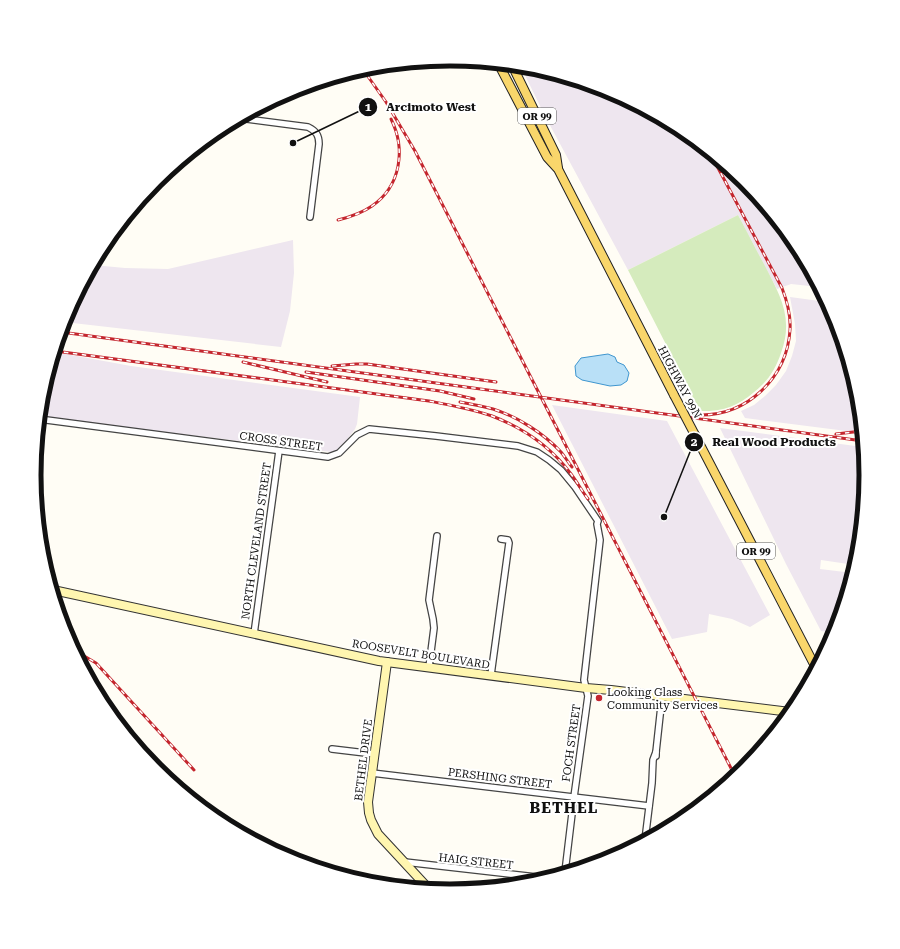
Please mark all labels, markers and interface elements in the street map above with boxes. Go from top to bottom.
callout: Arcimoto West [358,95,483,119]
text: 1 [365,100,372,114]
text: Arcimoto West [386,100,476,114]
road number: OR 99 [518,108,556,124]
street label: HIGHWAY 99N [655,344,704,421]
street label: CROSS STREET [239,429,323,454]
callout: Real Wood Products [684,430,844,454]
text: 2 [691,435,698,449]
text: Real Wood Products [712,435,836,449]
street label: NORTH CLEVELAND STREET [239,462,274,620]
road number: OR 99 [737,543,775,559]
street label: ROOSEVELT BOULEVARD [351,637,491,672]
place label: Looking Glass Community Services [607,686,718,712]
marker: Looking Glass Community Services [594,693,604,703]
street label: FOCH STREET [560,703,583,783]
street label: BETHEL DRIVE [352,718,375,802]
street label: PERSHING STREET [447,766,553,791]
district label: BETHEL [530,799,598,817]
street label: HAIG STREET [438,851,514,872]

